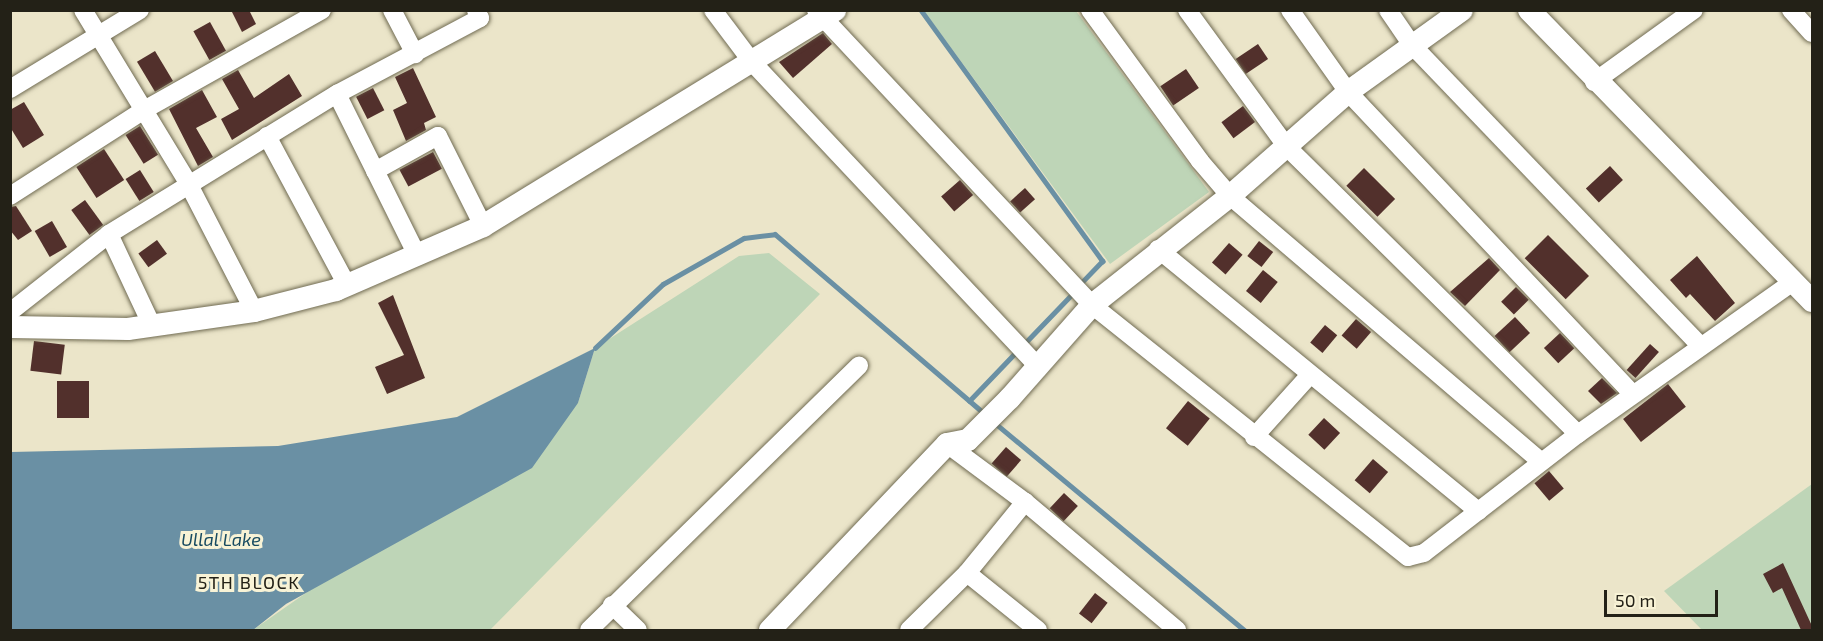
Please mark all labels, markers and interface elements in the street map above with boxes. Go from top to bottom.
water label: Ullal Lake [181,528,261,550]
district label: 5TH BLOCK [198,571,300,593]
scale bar [1607,578,1721,616]
text: 50 m [1615,589,1655,611]

